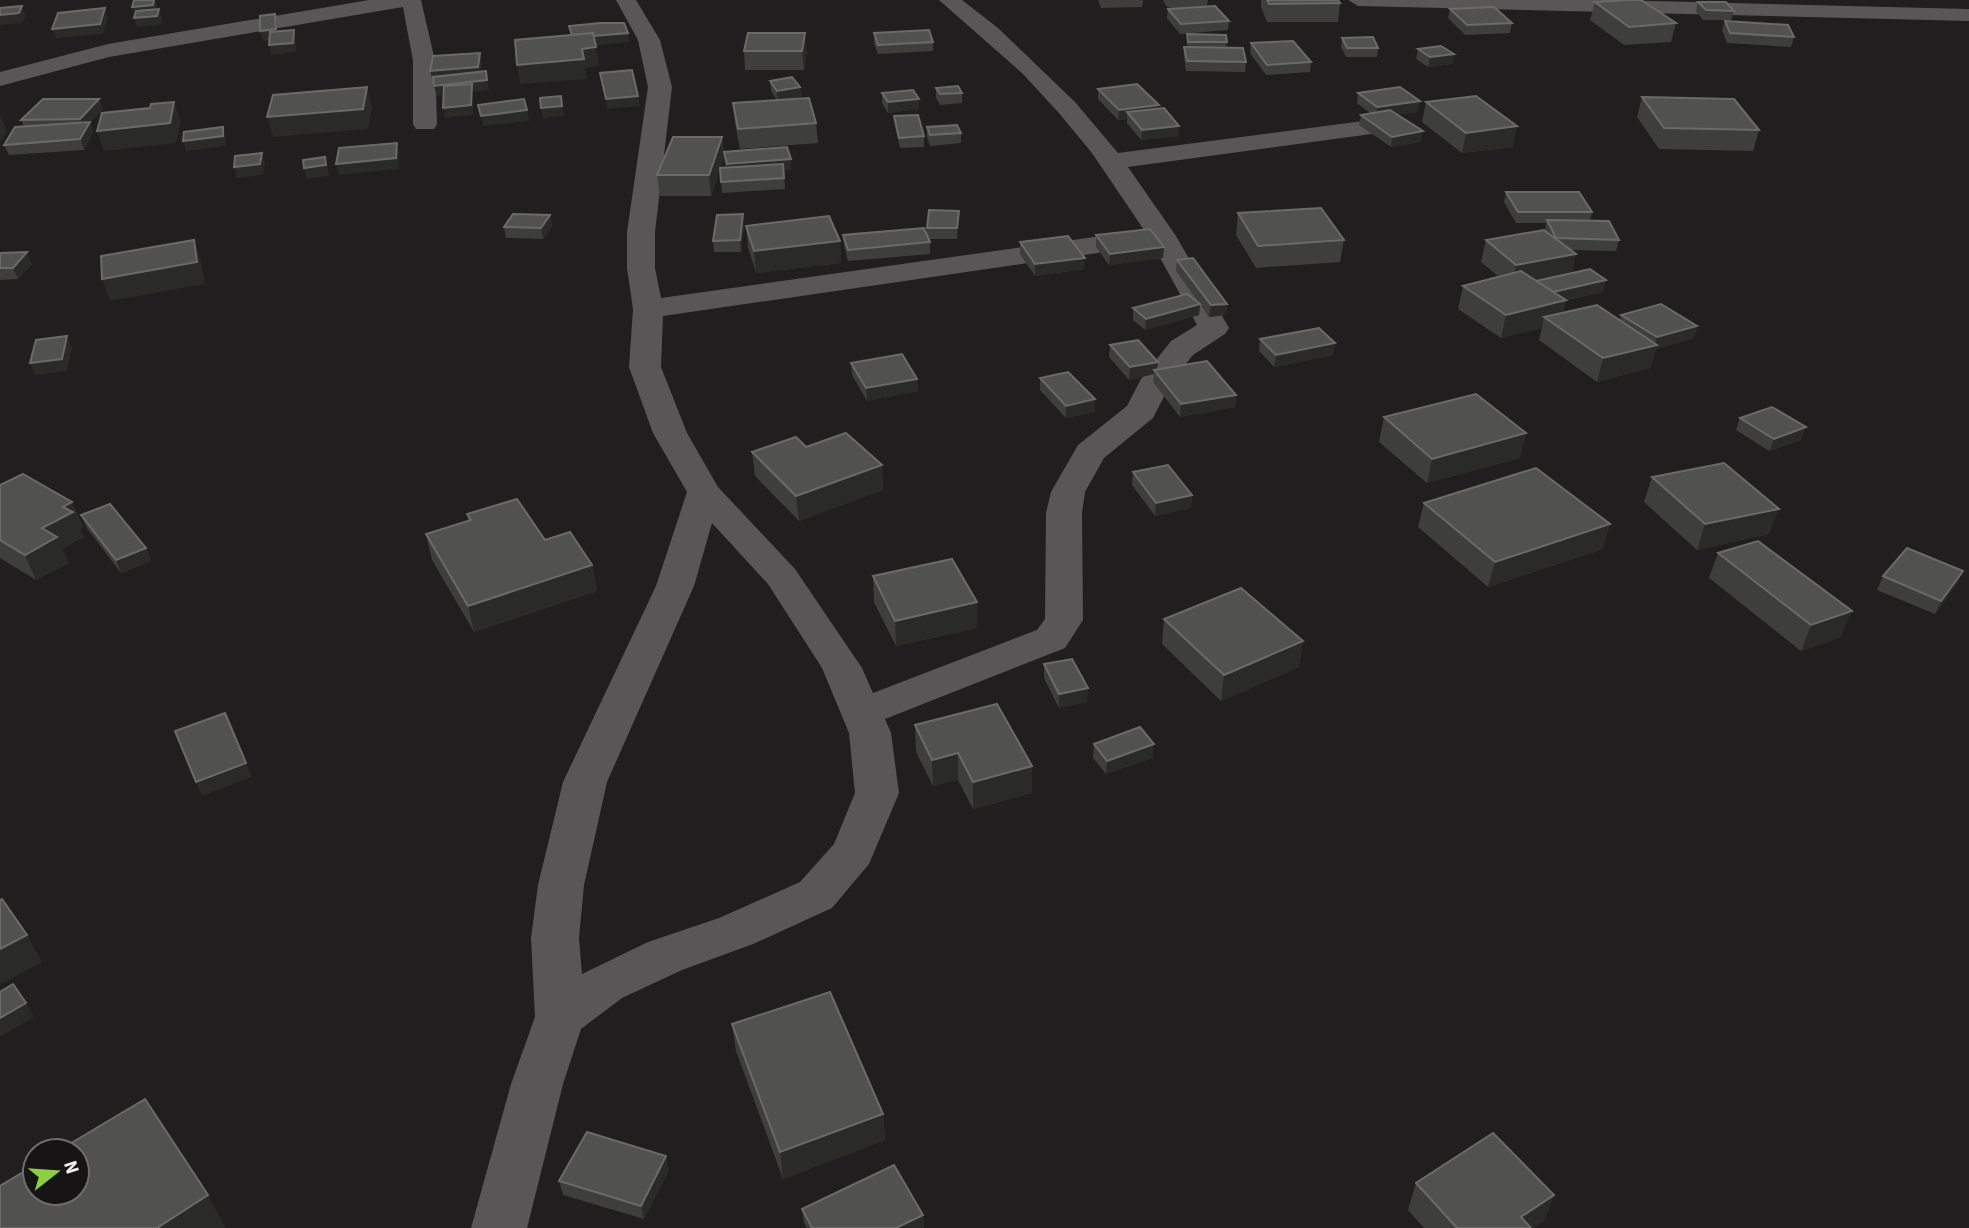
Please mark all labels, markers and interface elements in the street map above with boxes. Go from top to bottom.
north arrow [21,1137,91,1207]
text: N [56,1157,86,1177]

